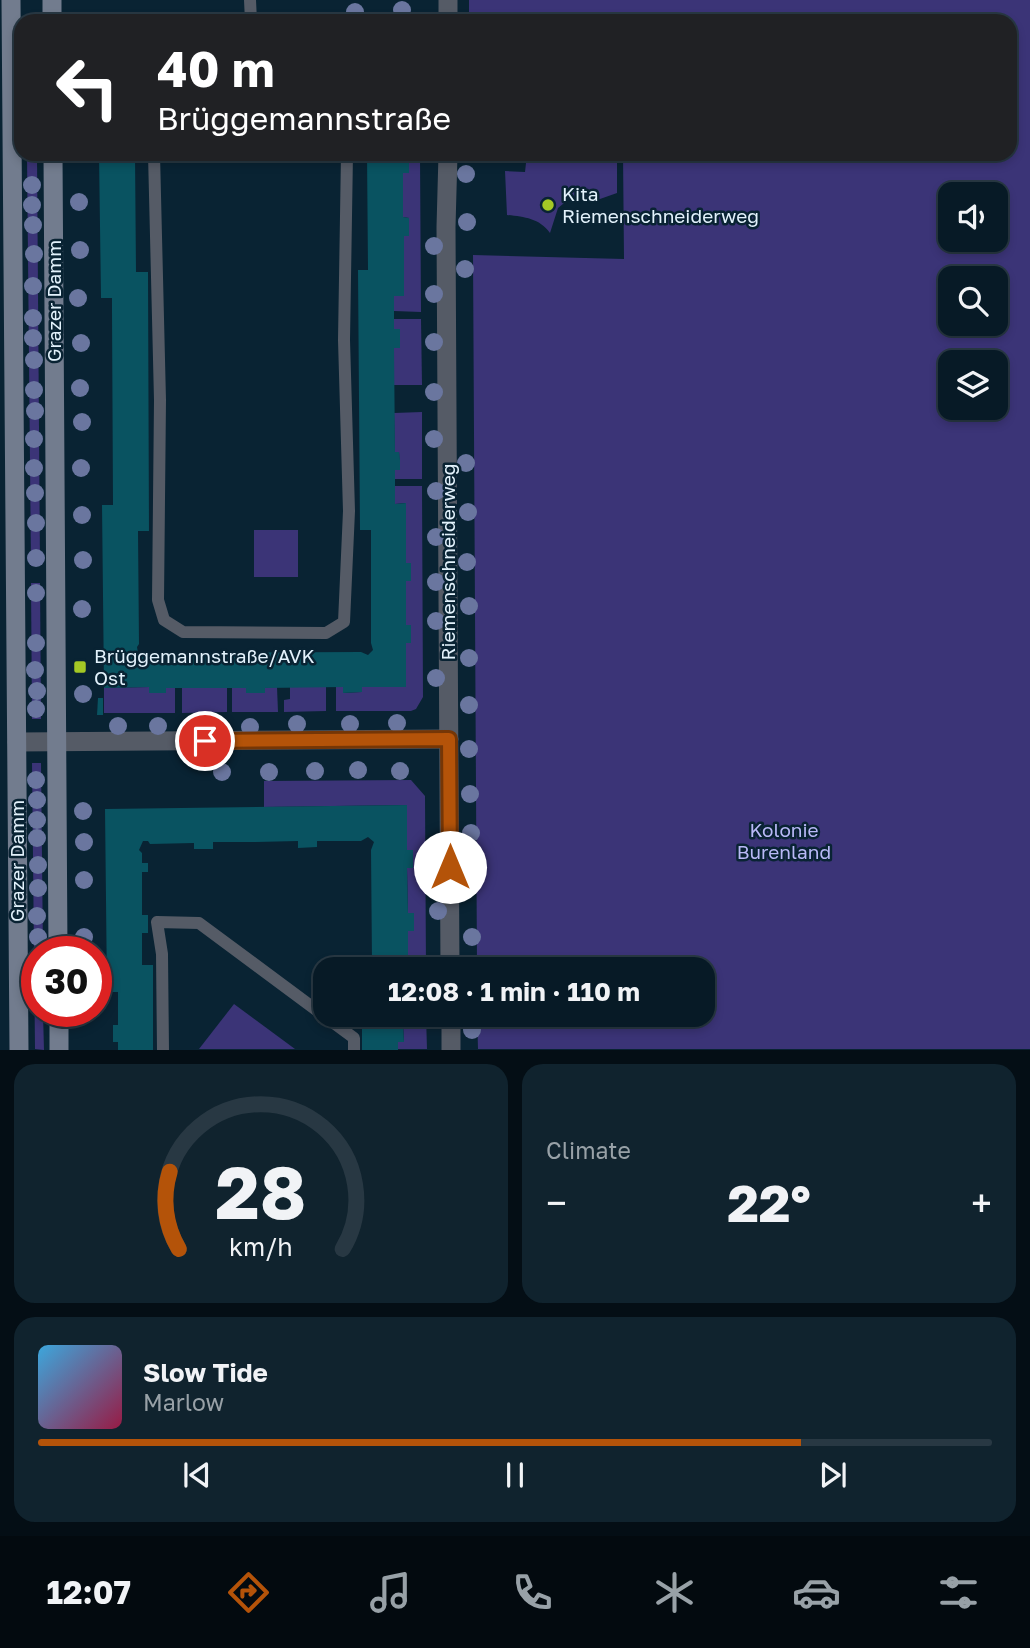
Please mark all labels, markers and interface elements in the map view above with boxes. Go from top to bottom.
text: 40 m [157,39,275,98]
icon: left [42,42,133,133]
text: Brüggemannstraße [157,99,451,137]
place label: Kita Riemenschneiderweg [562,182,759,227]
map controls [938,182,1008,420]
button: sound [938,182,1008,252]
marker: Kita Riemenschneiderweg [540,197,556,213]
street label: Grazer Damm [42,240,65,362]
button: search [938,266,1008,336]
button: layers [938,350,1008,420]
street label: Riemenschneiderweg [436,464,459,660]
place label: Brüggemannstraße/AVK Ost [94,644,315,689]
marker: Brüggemannstraße/AVK Ost [72,659,88,675]
pin [175,711,235,771]
icon: arrive [186,722,224,760]
street label: Grazer Damm [5,800,28,922]
park label: Kolonie Burenland [737,818,831,863]
position arrow [413,830,487,904]
speed limit sign: 30 [21,936,112,1027]
text: 12:08 · 1 min · 110 m [388,976,640,1007]
text: Climate [546,1136,631,1164]
text: 28 [216,1149,307,1236]
text: 22° [727,1171,811,1233]
text: − [546,1180,567,1225]
text: + [971,1180,992,1225]
text: km/h [229,1231,293,1262]
text: Slow Tide [143,1357,268,1388]
text: Marlow [143,1388,224,1416]
icon: previous [178,1456,216,1494]
icon: pause [496,1456,534,1494]
icon: next [814,1456,852,1494]
icon: directions [224,1568,273,1617]
icon: music [366,1568,415,1617]
icon: phone [508,1568,557,1617]
icon: climate [650,1568,699,1617]
icon: car [792,1568,841,1617]
icon: filters [934,1568,983,1617]
text: 12:07 [47,1573,131,1611]

